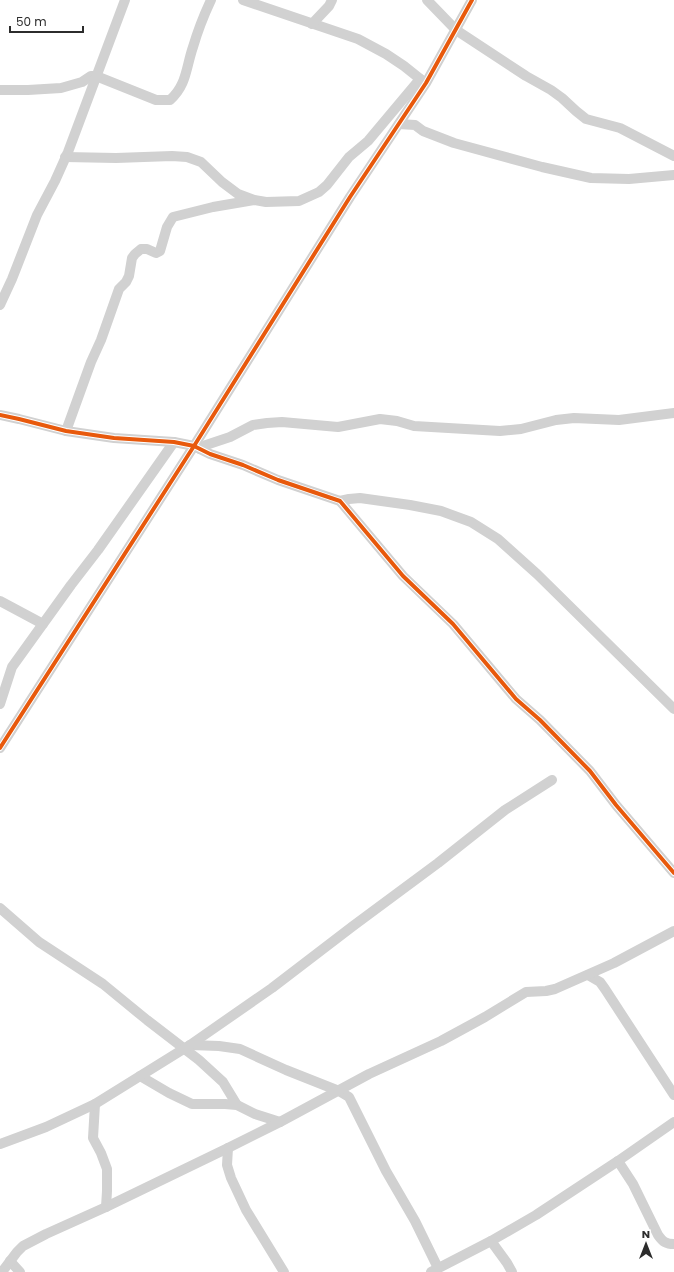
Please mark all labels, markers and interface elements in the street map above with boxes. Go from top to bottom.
scale bar [10,8,83,34]
text: 50 m [16,13,47,30]
north arrow [626,1224,666,1264]
text: N [642,1226,650,1242]

